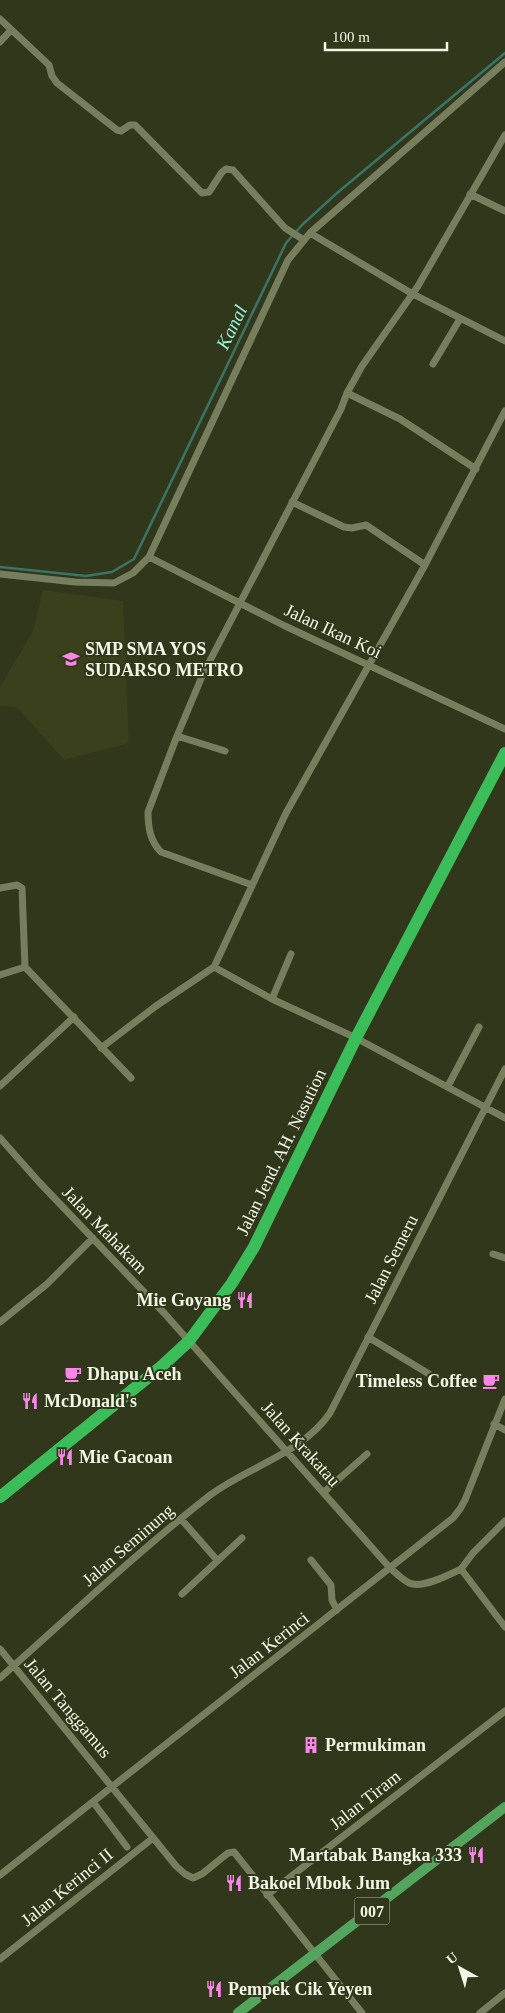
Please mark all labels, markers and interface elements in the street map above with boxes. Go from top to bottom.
scale bar [325,20,448,52]
text: 100 m [332,29,370,45]
water label: Kanal [211,302,251,354]
street label: Jalan Ikan Koi [281,600,385,662]
place label: SMP SMA YOS SUDARSO METRO [85,639,244,680]
school or university icon: SMP SMA YOS SUDARSO METRO [61,649,81,669]
street label: Jalan Jend. AH. Nasution [232,1066,330,1238]
street label: Jalan Mahakam [58,1182,152,1278]
street label: Jalan Semeru [360,1211,422,1307]
place label: Mie Goyang [137,1290,231,1310]
restaurant icon: Mie Goyang [235,1290,255,1310]
cafe icon: Dhapu Aceh [63,1364,83,1384]
place label: Dhapu Aceh [87,1364,182,1384]
place label: Timeless Coffee [356,1371,477,1391]
cafe icon: Timeless Coffee [481,1371,501,1391]
restaurant icon: McDonald's [20,1391,40,1411]
place label: McDonald's [44,1391,137,1411]
street label: Jalan Krakatau [258,1397,344,1491]
restaurant icon: Mie Gacoan [55,1447,75,1467]
place label: Mie Gacoan [79,1447,172,1467]
street label: Jalan Seminung [78,1500,178,1590]
street label: Jalan Kerinci [225,1608,313,1682]
street label: Jalan Tanggamus [21,1654,115,1762]
building icon: Permukiman [301,1735,321,1755]
place label: Permukiman [325,1735,426,1755]
street label: Jalan Tiram [326,1766,404,1834]
street label: Jalan Kerinci II [17,1844,117,1930]
place label: Martabak Bangka 333 [289,1845,462,1865]
restaurant icon: Martabak Bangka 333 [466,1845,486,1865]
restaurant icon: Bakoel Mbok Jum [224,1873,244,1893]
place label: Bakoel Mbok Jum [248,1873,390,1893]
road number: 007 [354,1898,390,1924]
north arrow [435,1943,485,1993]
text: U [443,1949,461,1967]
restaurant icon: Pempek Cik Yeyen [204,1979,224,1999]
place label: Pempek Cik Yeyen [228,1979,372,1999]

